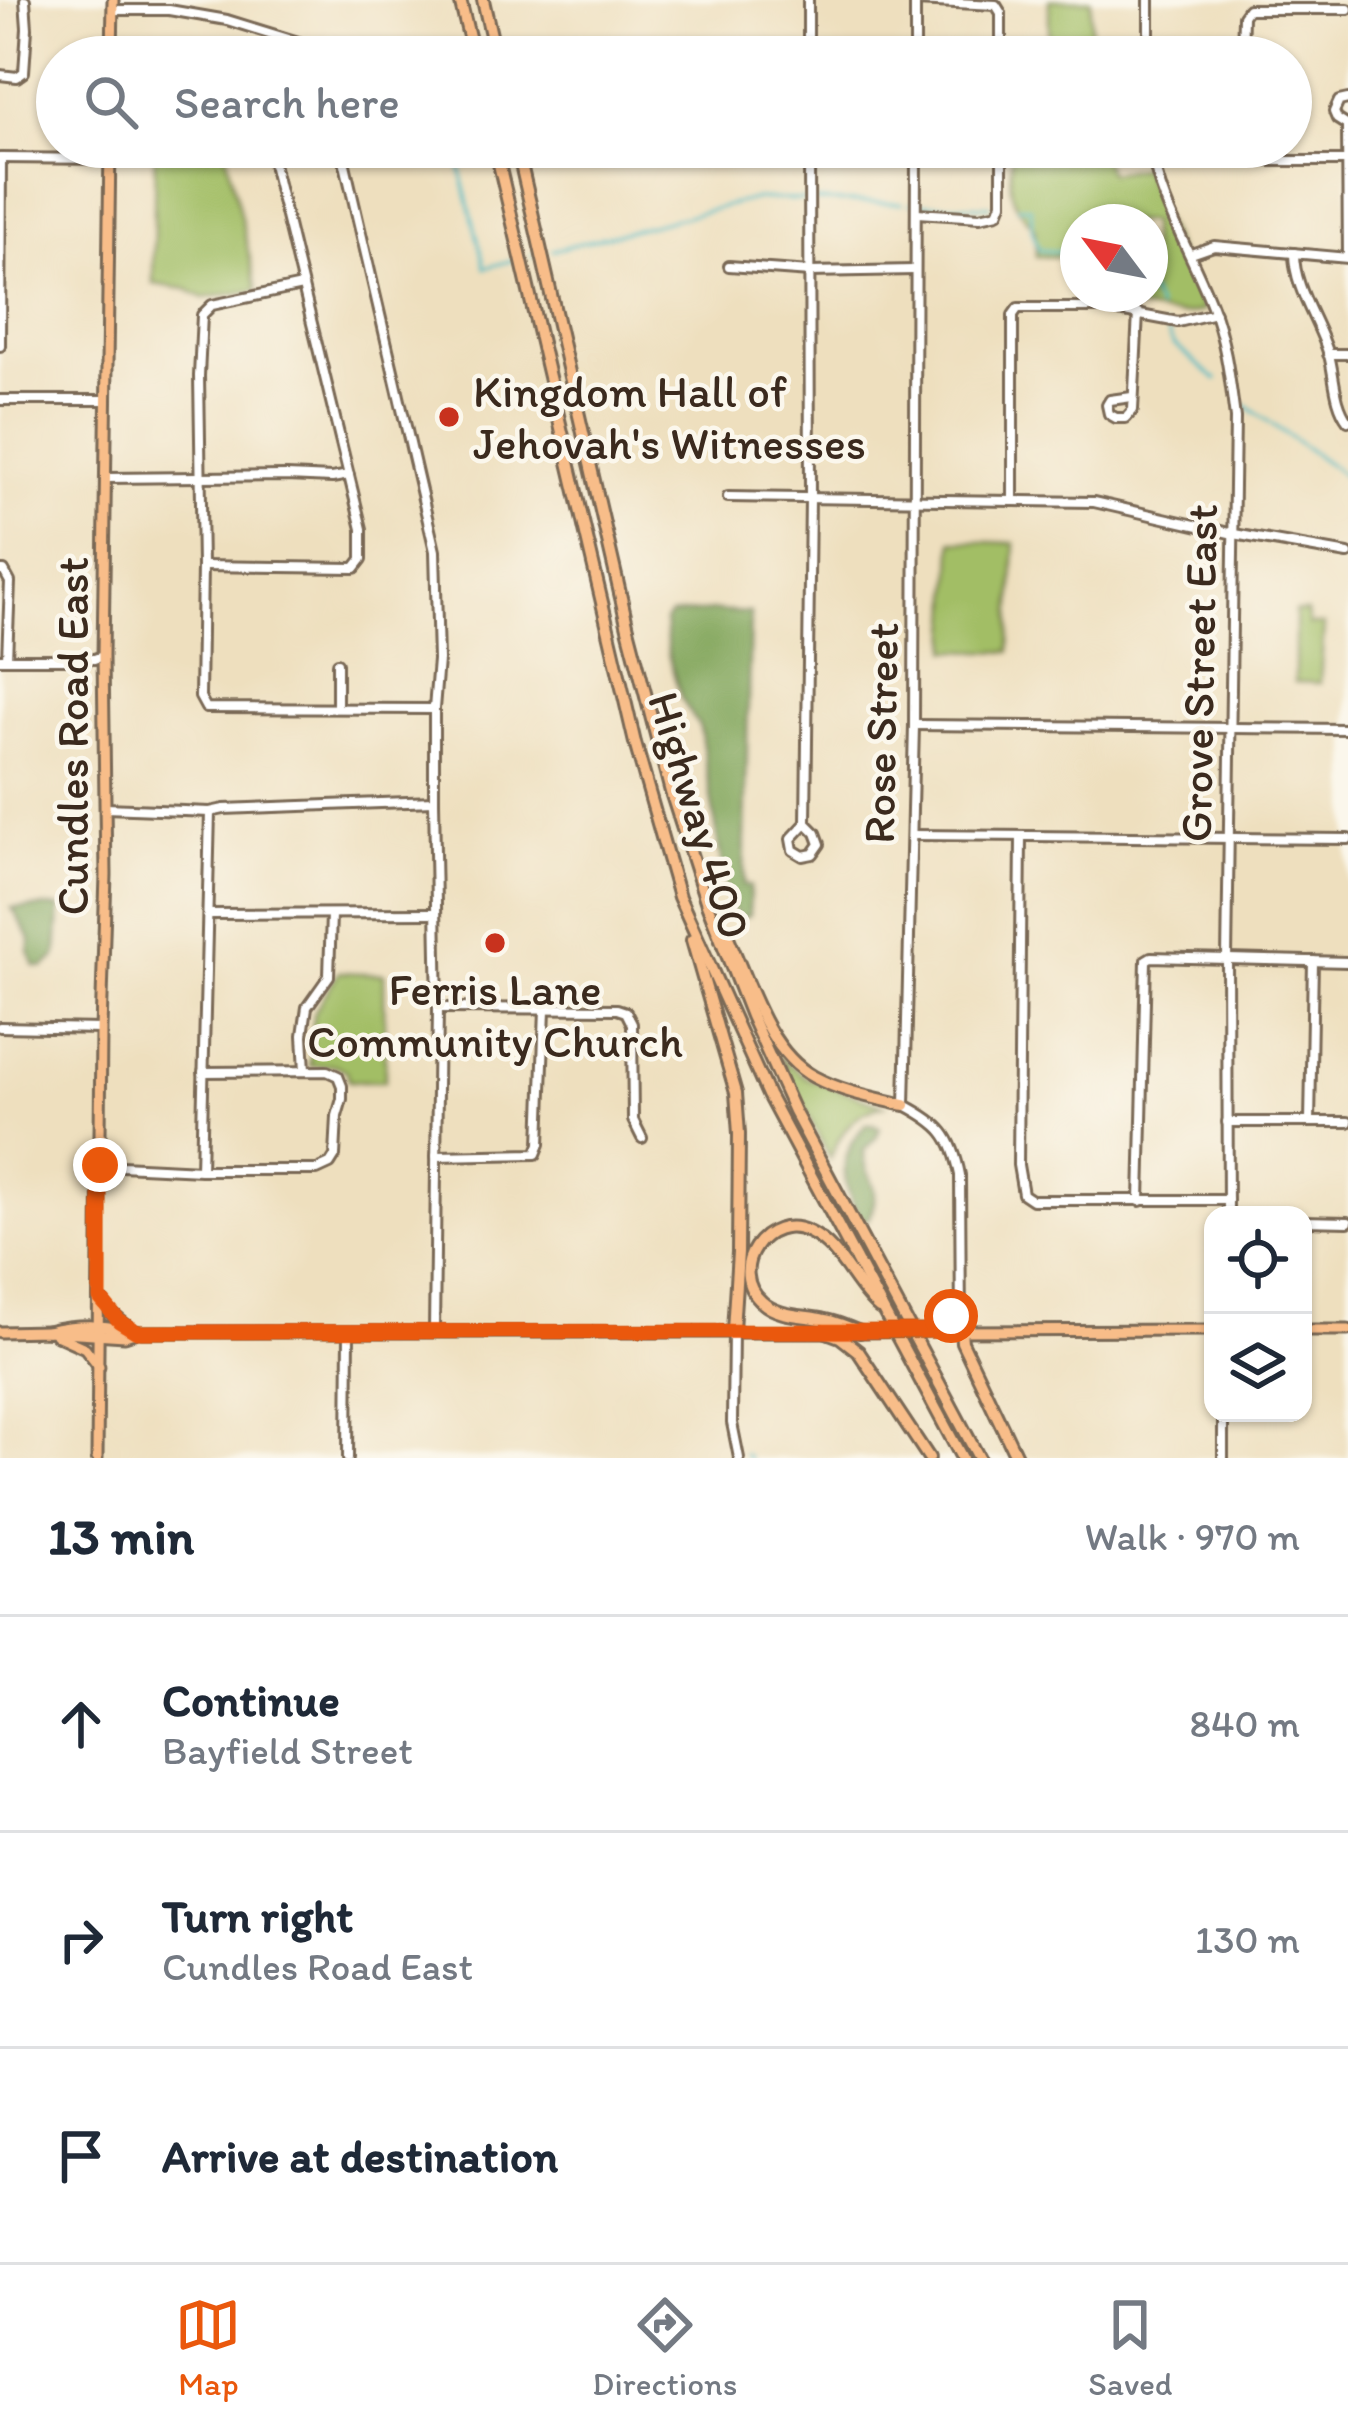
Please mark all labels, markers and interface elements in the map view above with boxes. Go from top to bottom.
search box [36,36,1312,168]
icon: search [78,69,144,135]
text: Search here [174,75,400,129]
north arrow [1060,204,1168,312]
place label: Kingdom Hall of Jehovah's Witnesses [473,364,866,470]
marker: Kingdom Hall of Jehovah's Witnesses [436,404,462,430]
street label: Grove Street East [1168,503,1228,843]
street label: Cundles Road East [45,556,99,916]
street label: Rose Street [851,622,909,844]
street label: Highway 400 [637,685,763,945]
marker: Ferris Lane Community Church [482,930,508,956]
place label: Ferris Lane Community Church [307,962,683,1068]
route end [73,1138,127,1192]
map controls [1204,1206,1312,1422]
button: locate [1204,1206,1312,1314]
route start [924,1289,978,1343]
button: layers [1204,1314,1312,1422]
text: 13 min [48,1506,194,1567]
text: Walk · 970 m [1085,1513,1300,1560]
text: Continue [162,1673,340,1727]
icon: ahead [48,1691,114,1757]
text: 840 m [1190,1700,1300,1747]
text: Bayfield Street [162,1727,413,1774]
text: Turn right [162,1889,353,1943]
icon: right [48,1907,114,1973]
text: 130 m [1195,1916,1300,1963]
text: Cundles Road East [162,1943,473,1990]
icon: arrive [48,2123,114,2189]
text: Arrive at destination [162,2129,558,2183]
tab: Map [175,2292,241,2403]
tab: Directions [592,2292,737,2403]
tab: Saved [1088,2292,1173,2403]

